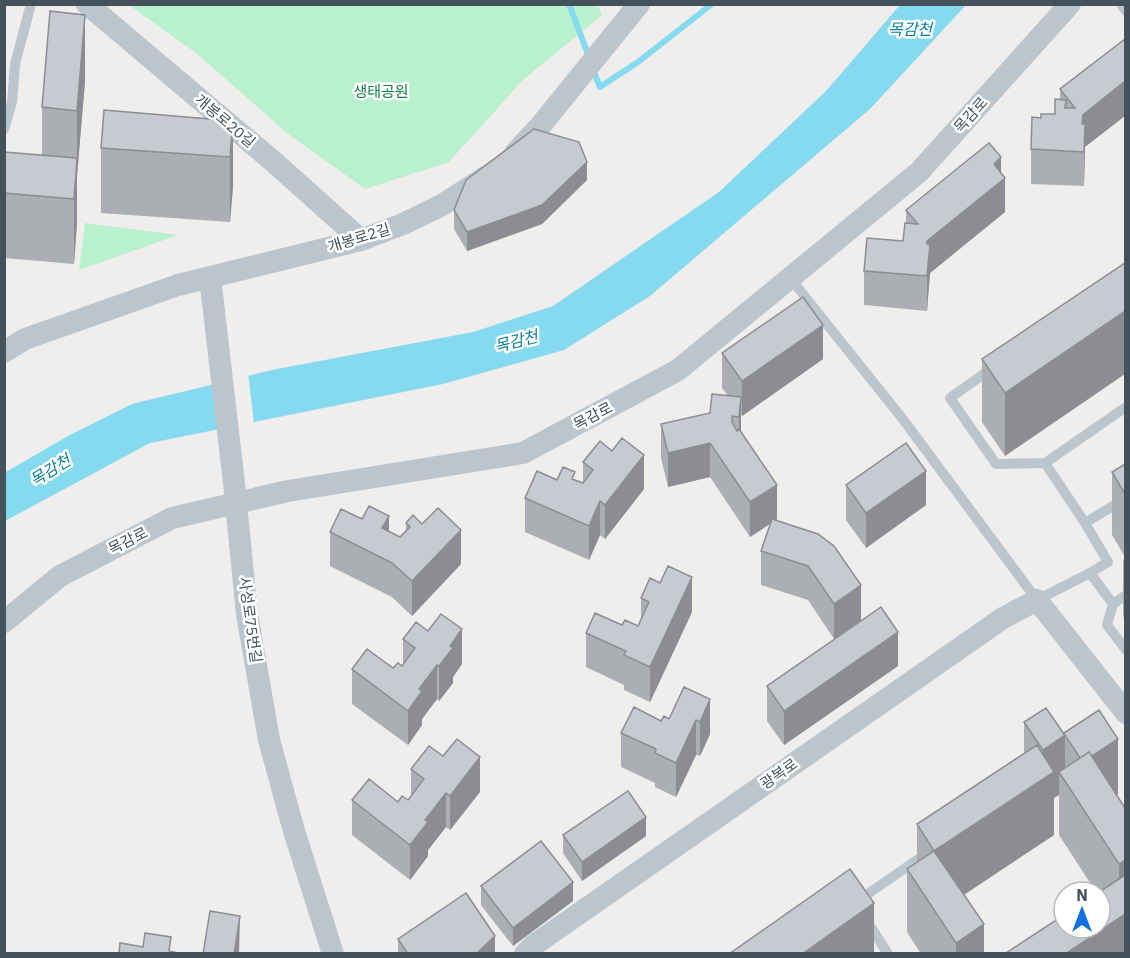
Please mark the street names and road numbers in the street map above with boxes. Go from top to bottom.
street label: 개봉로20길 [191,90,259,151]
street label: 목감로 [950,93,992,136]
street label: 개봉로2길 [325,219,392,256]
street label: 목감로 [570,397,616,434]
street label: 목감로 [105,523,151,558]
street label: 사성로75번길 [235,576,266,664]
street label: 광복로 [756,754,801,793]

